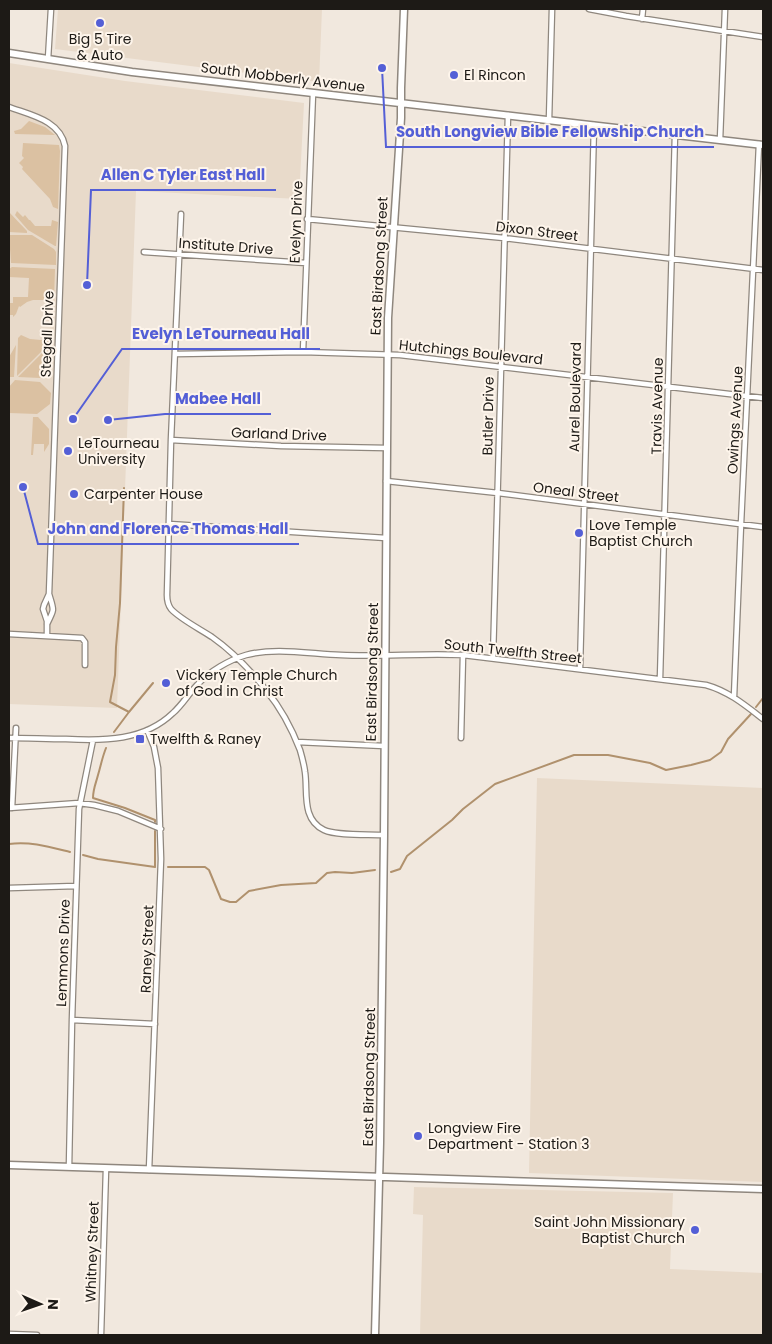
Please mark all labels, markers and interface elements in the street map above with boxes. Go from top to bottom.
marker: Big 5 Tire & Auto [94,17,106,29]
place label: Big 5 Tire & Auto [69,29,132,65]
street label: South Mobberly Avenue [200,57,367,97]
place label: El Rincon [464,65,526,85]
marker: El Rincon [448,69,460,81]
callout: South Longview Bible Fellowship Church [386,117,714,147]
text: South Longview Bible Fellowship Church [396,121,704,142]
callout: Allen C Tyler East Hall [91,160,276,190]
text: Allen C Tyler East Hall [101,164,265,185]
street label: Evelyn Drive [285,180,307,264]
street label: East Birdsong Street [365,196,393,336]
street label: Dixon Street [495,216,579,246]
street label: Institute Drive [178,233,274,259]
street label: Stegall Drive [35,290,59,378]
callout: Evelyn LeTourneau Hall [122,319,320,349]
text: Evelyn LeTourneau Hall [132,323,310,344]
street label: Hutchings Boulevard [398,334,544,370]
street label: Aurel Boulevard [564,342,586,452]
street label: Travis Avenue [646,357,668,455]
street label: Owings Avenue [722,365,748,474]
street label: Butler Drive [477,376,499,456]
callout: Mabee Hall [165,384,271,414]
text: Mabee Hall [175,388,261,409]
street label: Garland Drive [231,422,328,446]
place label: LeTourneau University [78,433,160,469]
marker: LeTourneau University [62,445,74,457]
street label: Oneal Street [532,477,620,507]
place label: Carpenter House [84,484,203,504]
marker: Carpenter House [68,488,80,500]
callout: John and Florence Thomas Hall [38,514,299,544]
place label: Love Temple Baptist Church [589,515,693,551]
text: John and Florence Thomas Hall [48,518,288,539]
marker: Love Temple Baptist Church [573,527,585,539]
street label: East Birdsong Street [361,602,383,742]
street label: South Twelfth Street [443,634,583,668]
place label: Vickery Temple Church of God in Christ [176,665,338,701]
marker: Vickery Temple Church of God in Christ [160,677,172,689]
place label: Twelfth & Raney [150,729,261,749]
marker: Twelfth & Raney [134,733,146,745]
street label: Lemmons Drive [51,899,75,1007]
street label: Raney Street [135,905,159,993]
street label: East Birdsong Street [358,1007,380,1147]
place label: Longview Fire Department - Station 3 [428,1118,589,1154]
marker: Longview Fire Department - Station 3 [412,1130,424,1142]
street label: Whitney Street [80,1201,104,1303]
place label: Saint John Missionary Baptist Church [534,1212,685,1248]
marker: Saint John Missionary Baptist Church [689,1224,701,1236]
north arrow [15,1279,65,1329]
text: N [43,1299,63,1310]

